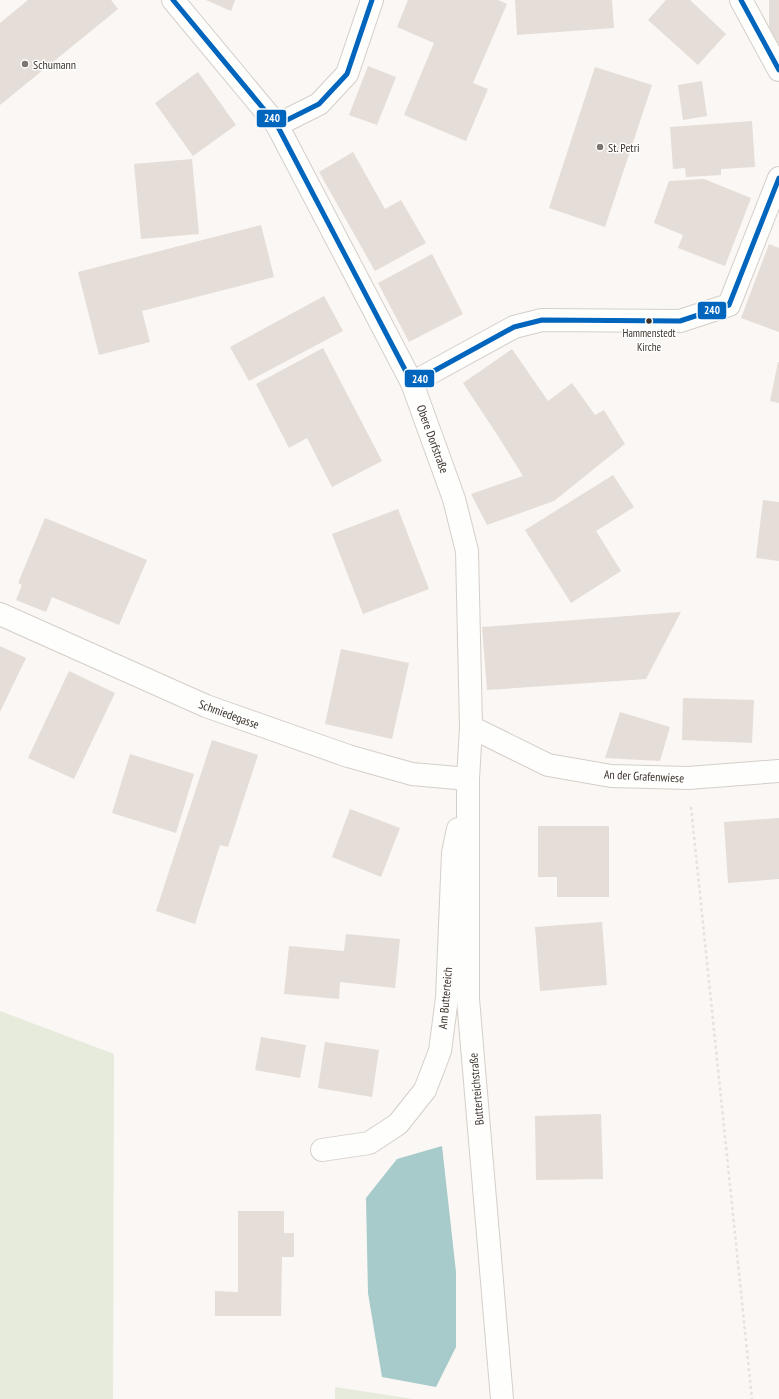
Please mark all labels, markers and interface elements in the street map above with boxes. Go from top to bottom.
place label: Schumann [33,57,76,72]
marker: Schumann [20,59,30,69]
line badge: 240 [256,109,287,128]
text: 240 [264,111,280,125]
place label: St. Petri [608,140,640,155]
marker: St. Petri [595,142,605,152]
line badge: 240 [697,301,727,320]
text: 240 [704,303,720,317]
marker: Hammenstedt Kirche [644,316,654,326]
place label: Hammenstedt Kirche [623,326,675,354]
line badge: 240 [404,369,435,388]
text: 240 [412,372,428,386]
street label: Obere Dorfstraße [414,403,452,475]
street label: Schmiedegasse [197,696,261,732]
street label: An der Grafenwiese [603,766,685,786]
street label: Am Butterteich [435,966,455,1030]
street label: Butterteichstraße [465,1052,487,1126]

